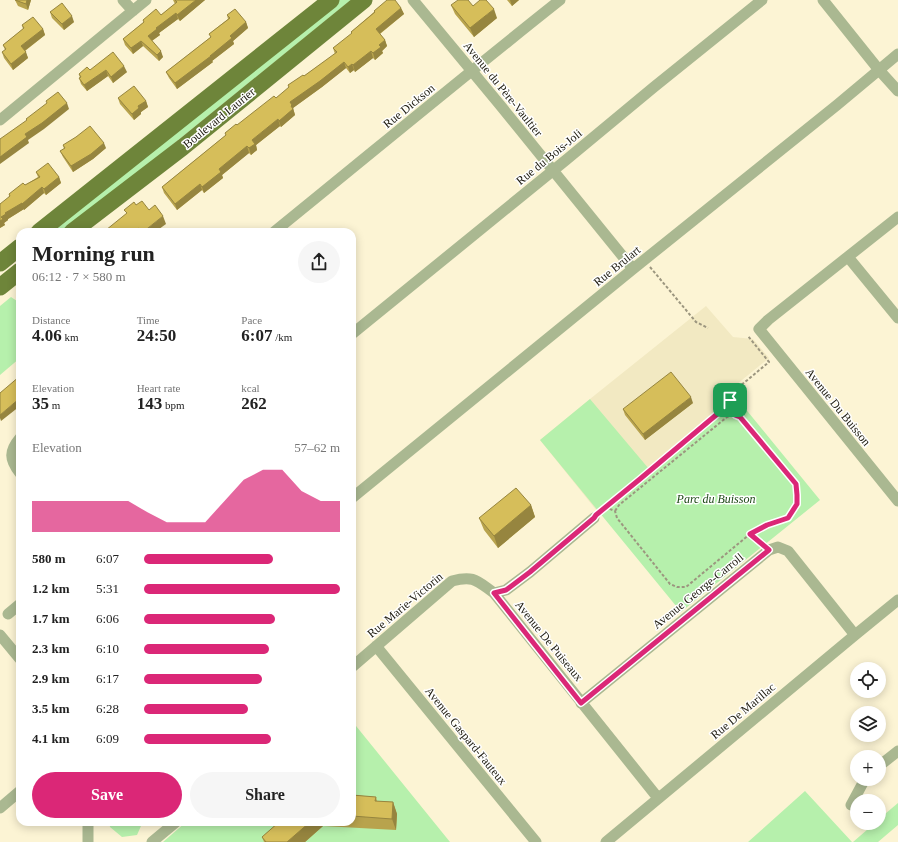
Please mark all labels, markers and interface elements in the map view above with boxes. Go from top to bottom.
street label: Avenue du Père-Vaultier [461,39,545,139]
street label: Rue Dickson [380,81,438,131]
street label: Boulevard Laurier [180,85,258,151]
street label: Rue du Bois-Joli [513,126,585,188]
text: Morning run [32,241,155,266]
button: share [298,241,340,283]
street label: Rue Brulart [591,242,644,289]
text: 06:12 · 7 × 580 m [32,269,126,284]
text: Distance [32,314,70,326]
text: Time [137,314,159,326]
text: Pace [241,314,262,326]
text: 4.06 [32,326,62,345]
text: 24:50 [137,326,176,345]
text: 6:07 [241,326,273,345]
text: km [62,331,79,343]
text: /km [273,331,292,343]
street label: Avenue Du Buisson [802,365,874,449]
text: Elevation [32,382,74,394]
text: Heart rate [137,382,180,394]
text: kcal [241,382,260,394]
pin [713,383,747,417]
icon: arrive [719,389,741,411]
text: 35 [32,394,49,413]
text: 143 [137,394,162,413]
text: 262 [241,394,267,413]
text: m [49,399,60,411]
text: bpm [162,399,184,411]
text: Elevation [32,440,82,455]
text: 57–62 m [294,440,340,455]
park label: Parc du Buisson [676,492,755,506]
street label: Avenue George-Carroll [650,550,747,632]
text: 580 m [32,551,66,566]
text: 6:07 [96,551,119,566]
street label: Rue Marie-Victorin [364,569,446,641]
text: 1.2 km [32,581,70,596]
text: 5:31 [96,581,119,596]
street label: Avenue De Puiseaux [512,598,586,684]
text: 1.7 km [32,611,70,626]
text: 6:06 [96,611,119,626]
text: 2.3 km [32,641,70,656]
text: 6:10 [96,641,119,656]
map controls [850,662,886,830]
button: locate [850,662,886,698]
text: 2.9 km [32,671,70,686]
text: 6:17 [96,671,119,686]
street label: Rue De Marillac [708,680,778,742]
street label: Avenue Gaspard-Fauteux [422,684,510,788]
text: 3.5 km [32,701,70,716]
text: 6:28 [96,701,119,716]
button: layers [850,706,886,742]
text: 4.1 km [32,731,70,746]
text: 6:09 [96,731,119,746]
button: + [850,750,886,786]
button: Save [32,772,182,818]
button: Share [190,772,340,818]
button: − [850,794,886,830]

